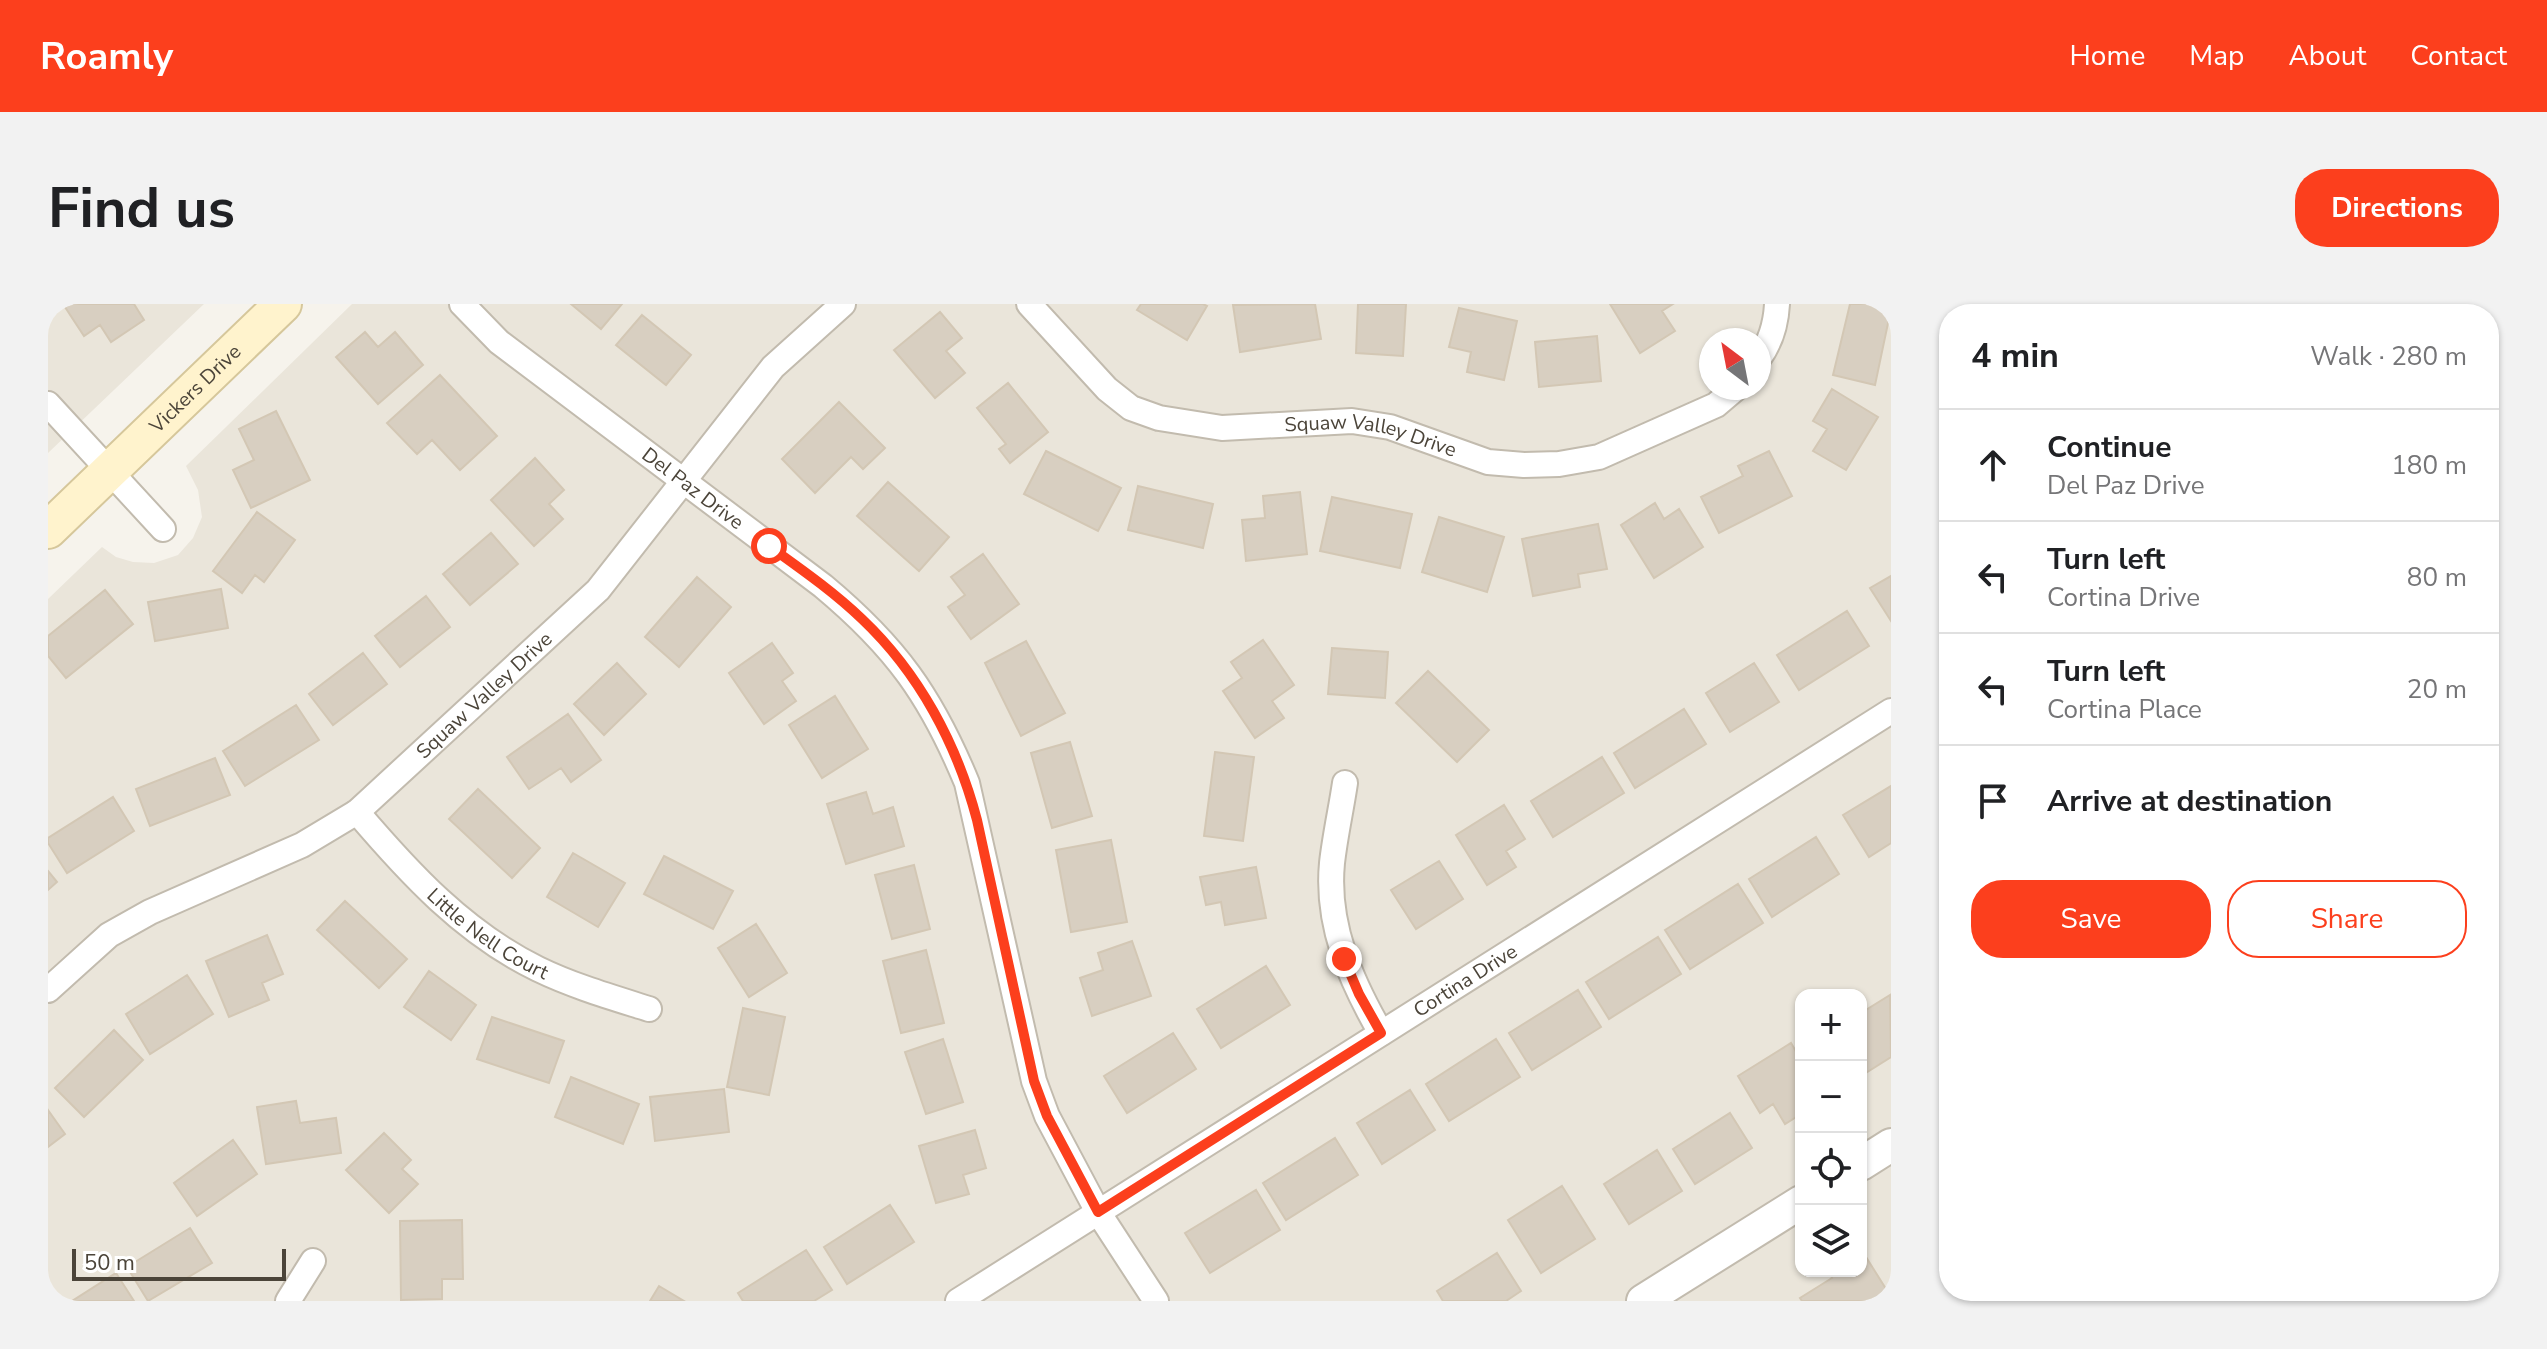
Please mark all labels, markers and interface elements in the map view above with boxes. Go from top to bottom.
text: Roamly [40,31,173,82]
text: Home [2070,37,2145,75]
text: Map [2189,37,2244,75]
text: About [2288,37,2366,75]
text: Contact [2410,37,2507,75]
button: Directions [2295,169,2499,247]
text: Find us [48,170,235,247]
north arrow [1699,328,1771,400]
text: 4 min [1971,333,2059,379]
street label: Vickers Drive [143,338,247,440]
text: Walk · 280 m [2310,339,2467,374]
street label: Squaw Valley Drive [1284,408,1460,463]
text: Continue [2047,427,2172,468]
street label: Del Paz Drive [637,441,750,535]
icon: ahead [1971,443,2015,487]
text: 180 m [2391,448,2467,483]
text: Del Paz Drive [2047,468,2205,503]
route start [751,528,787,564]
text: Turn left [2047,539,2165,580]
icon: left [1971,555,2015,599]
text: 80 m [2407,560,2467,595]
text: Cortina Drive [2047,580,2200,615]
street label: Squaw Valley Drive [410,625,558,765]
text: Turn left [2047,651,2165,692]
icon: left [1971,667,2015,711]
text: 20 m [2407,672,2467,707]
text: Cortina Place [2047,692,2202,727]
icon: arrive [1971,779,2015,823]
text: Arrive at destination [2047,781,2332,822]
button: Save [1971,880,2211,958]
button: Share [2227,880,2467,958]
street label: Little Nell Court [421,882,554,986]
street label: Cortina Drive [1408,937,1522,1023]
route end [1326,941,1362,977]
map controls [1795,989,1867,1277]
button: + [1795,989,1867,1061]
button: − [1795,1061,1867,1133]
button: locate [1795,1133,1867,1205]
button: layers [1795,1205,1867,1277]
scale bar [72,1245,286,1281]
text: 50 m [84,1248,135,1278]

